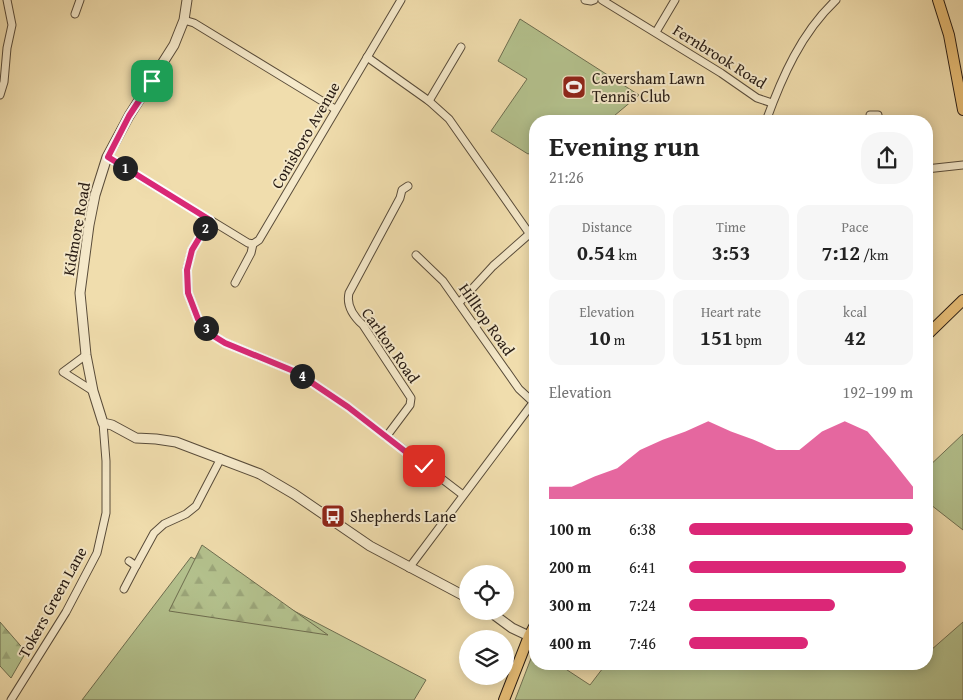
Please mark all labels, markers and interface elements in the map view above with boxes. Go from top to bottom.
street label: Fernbrook Road [669,18,772,95]
pin [131,60,173,102]
place label: Caversham Lawn Tennis Club [592,66,705,108]
icon: arrive [138,67,166,95]
sports icon: Caversham Lawn Tennis Club [561,74,587,100]
street label: Conisboro Avenue [265,77,345,193]
text: Evening run [549,125,700,166]
button: share [861,132,913,184]
pin: 1 [112,156,138,180]
text: 1 [122,158,129,178]
text: 21:26 [549,165,584,189]
street label: Kidmore Road [56,180,96,278]
pin: 2 [192,216,218,240]
text: Distance [582,217,632,237]
text: Time [716,217,746,237]
text: Pace [842,217,868,237]
text: 2 [202,218,209,238]
text: 0.54 [577,237,615,268]
text: 3:53 [712,237,750,268]
text: 7:12 [822,237,860,268]
text: km [615,245,637,265]
text: /km [860,245,888,265]
street label: Hilltop Road [453,278,521,360]
street label: Carlton Road [356,302,426,388]
text: Elevation [580,302,634,322]
text: Heart rate [701,302,761,322]
text: kcal [843,302,867,322]
pin: 3 [194,316,218,340]
text: 3 [203,318,210,338]
text: 10 [589,322,611,353]
text: 151 [700,322,733,353]
text: 42 [844,322,866,353]
text: m [611,330,625,350]
text: bpm [733,330,762,350]
pin: 4 [290,364,314,388]
text: 4 [299,366,306,386]
text: Elevation [549,380,612,404]
text: 192–199 m [843,380,913,404]
pin [403,445,445,487]
icon: check [410,452,438,480]
bus stop icon: Shepherds Lane [320,503,346,529]
place label: Shepherds Lane [350,504,456,528]
text: 100 m [549,517,591,541]
text: 6:38 [629,517,656,541]
street label: Tokers Green Lane [12,542,92,662]
text: 200 m [549,555,591,579]
text: 6:41 [629,555,656,579]
map controls [459,565,514,685]
button: locate [459,565,514,620]
text: 300 m [549,593,591,617]
text: 7:24 [629,593,656,617]
button: layers [459,630,514,685]
text: 400 m [549,631,591,655]
text: 7:46 [629,631,656,655]

